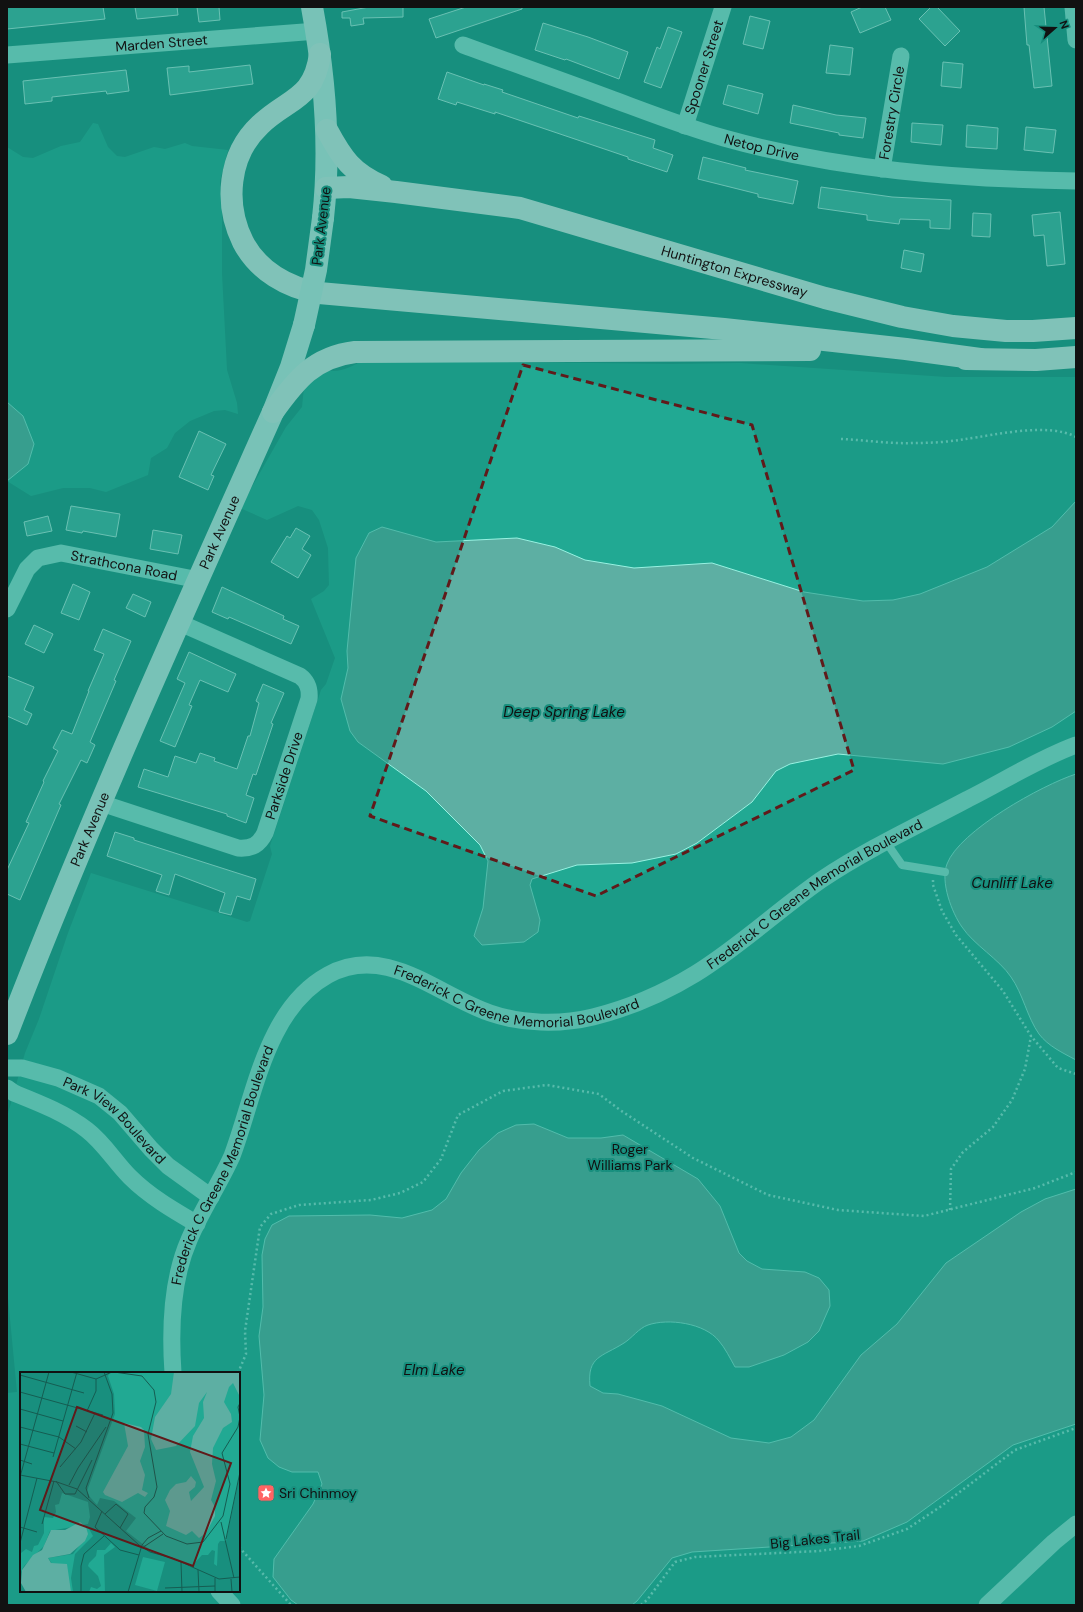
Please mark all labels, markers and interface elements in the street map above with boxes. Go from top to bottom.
north arrow [1035,8,1075,48]
street label: Spooner Street [680,17,727,116]
text: N [1056,18,1072,31]
street label: Marden Street [115,30,208,56]
street label: Forestry Circle [875,65,908,161]
street label: Netop Drive [722,129,801,165]
street label: Park Avenue [307,186,335,266]
street label: Huntington Expressway [659,241,810,301]
street label: Park Avenue [195,492,244,572]
street label: Strathcona Road [69,546,179,585]
water label: Deep Spring Lake [503,702,625,722]
street label: Parkside Drive [261,729,307,822]
street label: Park Avenue [66,789,113,869]
street label: Frederick C Greene Memorial Boulevard [703,815,925,973]
water label: Cunliff Lake [971,873,1053,893]
street label: Frederick C Greene Memorial Boulevard [392,961,642,1031]
street label: Frederick C Greene Memorial Boulevard [167,1043,277,1286]
street label: Park View Boulevard [60,1072,170,1168]
park label: Roger Williams Park [587,1140,673,1174]
water label: Elm Lake [403,1360,465,1380]
inset map [20,1372,240,1592]
place icon: Sri Chinmoy [256,1483,276,1503]
place label: Sri Chinmoy [279,1484,357,1502]
street label: Big Lakes Trail [769,1525,861,1553]

